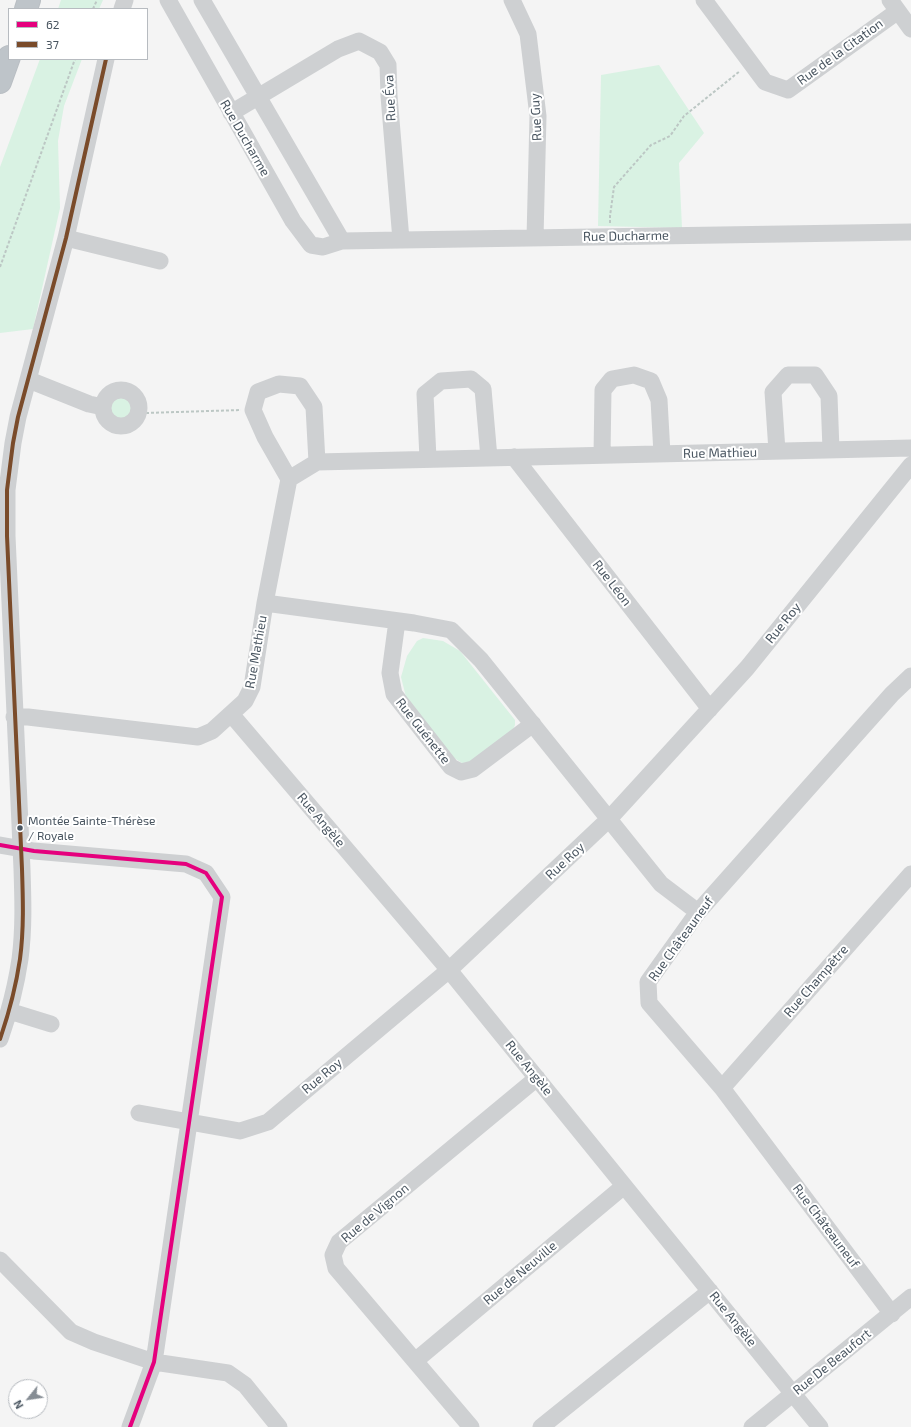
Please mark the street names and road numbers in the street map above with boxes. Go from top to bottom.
street label: Rue de la Citation [794,16,886,88]
street label: Rue Éva [381,74,399,122]
street label: Rue Guy [527,93,545,141]
street label: Rue Ducharme [217,97,273,179]
street label: Rue Ducharme [583,227,669,245]
street label: Rue Mathieu [683,445,757,461]
street label: Rue Léon [589,557,635,609]
street label: Rue Roy [762,600,804,646]
street label: Rue Mathieu [242,614,270,690]
street label: Rue Guénette [392,695,454,767]
street label: Rue Angèle [294,790,348,850]
street label: Rue Roy [542,839,588,883]
street label: Rue Châteauneuf [645,894,717,984]
street label: Rue Champêtre [780,942,852,1020]
street label: Rue Angèle [502,1037,556,1099]
street label: Rue Roy [299,1055,345,1097]
street label: Rue de Vignon [338,1180,412,1246]
street label: Rue Châteauneuf [789,1181,863,1271]
street label: Rue de Neuville [480,1238,560,1308]
street label: Rue Angèle [706,1288,760,1350]
street label: Rue De Beaufort [790,1326,874,1398]

